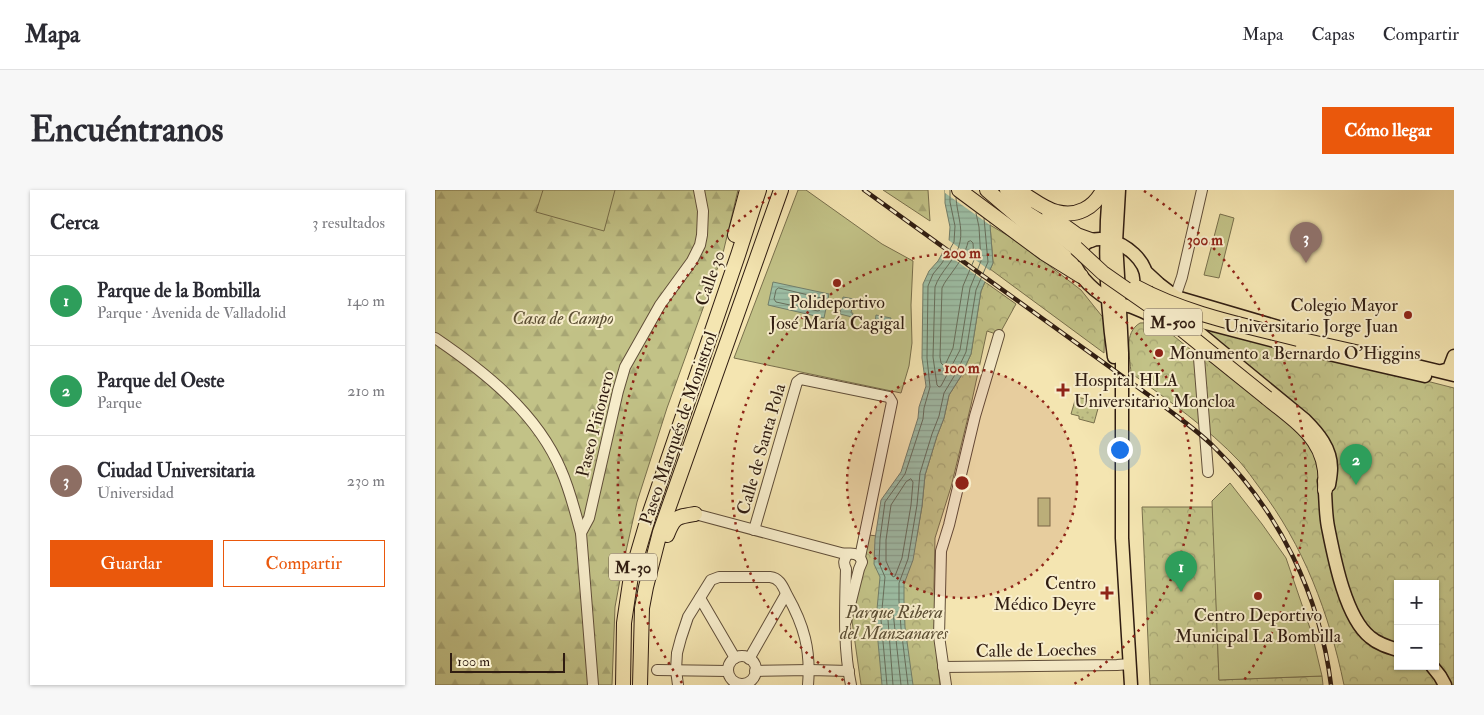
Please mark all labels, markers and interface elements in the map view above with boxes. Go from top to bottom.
text: Mapa [25,19,80,50]
text: Mapa [1242,23,1284,46]
text: Capas [1312,23,1355,46]
text: Compartir [1383,23,1459,46]
button: Cómo llegar [1322,107,1454,154]
text: Encuéntranos [30,108,223,152]
text: Cerca [50,209,99,236]
text: 3 resultados [312,213,385,233]
pin: 3 [1290,222,1322,263]
text: 300 m [1187,231,1223,250]
text: 200 m [943,244,981,263]
street label: Calle 30 [690,247,731,309]
marker: Polideportivo José María Cagigal [831,277,843,289]
text: Parque de la Bombilla [97,279,260,303]
text: 1 [63,291,69,311]
text: 140 m [347,291,385,311]
place label: Polideportivo José María Cagigal [768,291,905,335]
place label: Colegio Mayor Universitario Jorge Juan [1224,294,1398,338]
text: Parque · Avenida de Valladolid [97,303,286,323]
park label: Casa de Campo [512,307,614,330]
road number: M-500 [1144,308,1202,336]
marker: Colegio Mayor Universitario Jorge Juan [1402,309,1414,321]
street label: Paseo Marqués de Monistrol [635,328,723,528]
place label: Monumento a Bernardo O'Higgins [1169,342,1421,365]
marker: Monumento a Bernardo O'Higgins [1153,347,1165,359]
text: 100 m [944,359,980,378]
street label: Paseo Piñonero [571,368,620,480]
text: Parque del Oeste [97,369,224,393]
place label: Hospital HLA Universitario Moncloa [1074,369,1236,413]
street label: Calle de Santa Pola [732,380,791,517]
text: 2 [62,381,70,401]
text: 210 m [347,381,385,401]
marker: Hospital HLA Universitario Moncloa [1056,383,1070,397]
text: Parque [97,393,142,413]
your location [1107,437,1133,463]
pin: 2 [1340,444,1372,485]
text: Ciudad Universitaria [97,459,255,483]
text: 3 [63,471,69,491]
text: 230 m [347,471,385,491]
centre of rings [953,474,971,492]
text: Universidad [97,483,174,503]
button: Guardar [50,540,213,587]
button: Compartir [223,540,385,587]
pin: 1 [1165,551,1197,592]
road number: M-30 [609,554,657,581]
place label: Centro Médico Deyre [994,572,1096,616]
map controls [1394,580,1439,670]
button: + [1394,580,1439,625]
marker: Centro Médico Deyre [1100,586,1114,600]
marker: Centro Deportivo Municipal La Bombilla [1252,590,1264,602]
park label: Parque Ribera del Manzanares [839,601,949,645]
place label: Centro Deportivo Municipal La Bombilla [1175,604,1342,648]
button: − [1394,625,1439,670]
street label: Calle de Loeches [975,638,1097,663]
scale bar [450,650,565,673]
text: 100 m [457,653,490,670]

